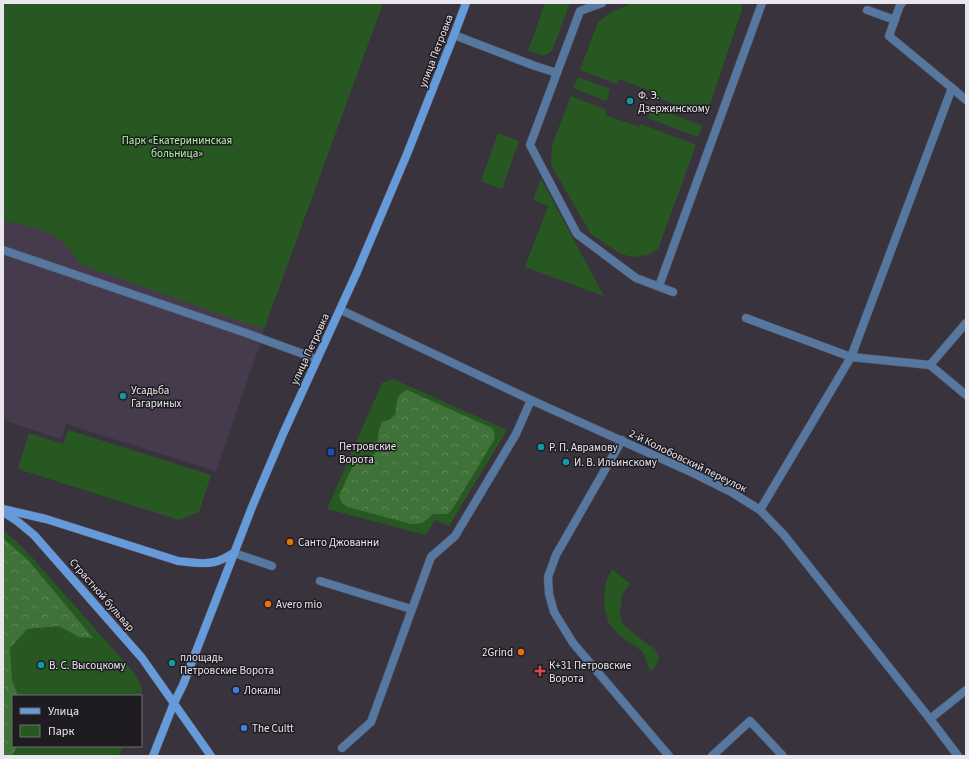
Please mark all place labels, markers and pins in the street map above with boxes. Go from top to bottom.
place label: Ф. Э. Дзержинскому [638,88,710,116]
marker: Ф. Э. Дзержинскому [625,96,635,106]
place label: Усадьба Гагариных [131,383,182,411]
marker: Усадьба Гагариных [118,391,128,401]
place label: Петровские Ворота [339,439,397,467]
place label: Р. П. Аврамову [549,440,618,455]
marker: Р. П. Аврамову [536,442,546,452]
marker: Петровские Ворота [326,447,336,457]
place label: И. В. Ильинскому [574,455,657,470]
marker: И. В. Ильинскому [561,457,571,467]
place label: Санто Джованни [298,535,379,550]
marker: Санто Джованни [285,537,295,547]
place label: Avero mio [276,597,322,612]
marker: Avero mio [263,599,273,609]
place label: 2Grind [482,645,513,660]
marker: 2Grind [516,647,526,657]
place label: площадь Петровские Ворота [180,650,274,678]
place label: В. С. Высоцкому [49,658,126,673]
marker: площадь Петровские Ворота [167,658,177,668]
place label: К+31 Петровские Ворота [549,658,632,686]
marker: В. С. Высоцкому [36,660,46,670]
marker: К+31 Петровские Ворота [534,665,546,677]
place label: Локалы [244,683,281,698]
marker: Локалы [231,685,241,695]
place label: The Cultt [252,721,294,736]
marker: The Cultt [239,723,249,733]

